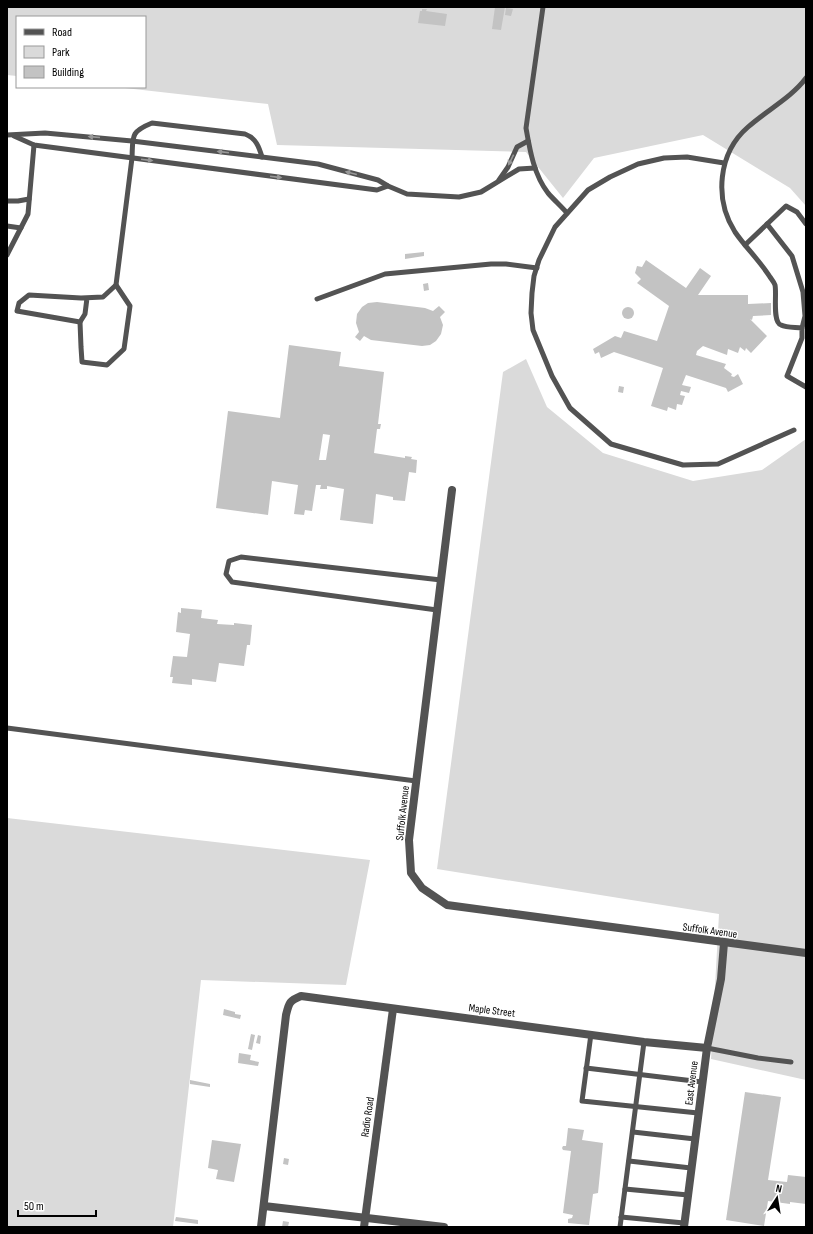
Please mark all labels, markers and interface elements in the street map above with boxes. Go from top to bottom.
legend [16,16,146,88]
text: Road [52,25,72,40]
text: Park [52,45,70,60]
text: Building [52,65,84,80]
one-way arrow [88,134,100,141]
one-way arrow [217,149,229,156]
one-way arrow [508,154,514,166]
one-way arrow [141,157,154,163]
one-way arrow [345,170,357,176]
one-way arrow [270,174,282,180]
street label: Suffolk Avenue [393,785,412,841]
street label: Suffolk Avenue [682,920,738,941]
street label: Maple Street [468,1001,517,1020]
street label: East Avenue [682,1060,701,1106]
street label: Radio Road [358,1096,377,1138]
north arrow [757,1178,797,1218]
text: N [775,1182,783,1196]
scale bar [18,1192,96,1218]
text: 50 m [24,1199,44,1214]

